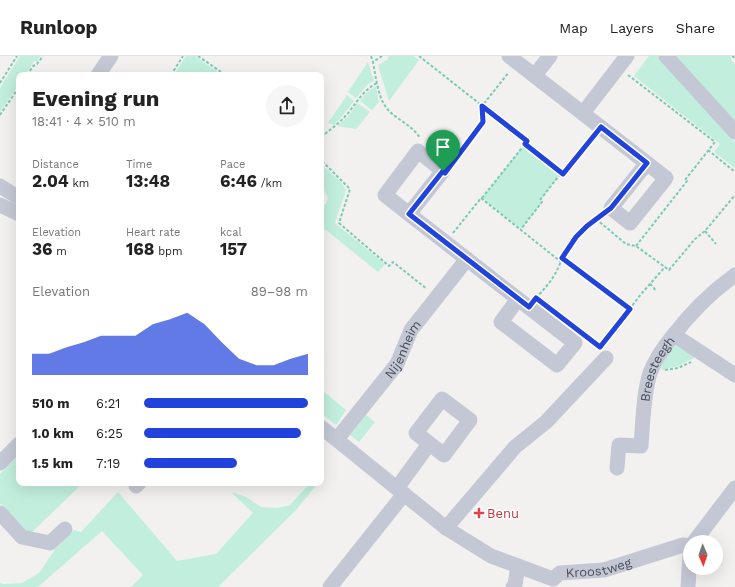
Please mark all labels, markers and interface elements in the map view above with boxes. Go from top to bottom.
text: Runloop [20,16,97,39]
text: Map [559,20,588,36]
text: Layers [610,20,654,36]
text: Share [676,20,715,36]
button: share [266,85,308,127]
text: Evening run [32,86,160,111]
text: 18:41 · 4 × 510 m [32,114,136,129]
pin [426,130,460,171]
icon: arrive [432,136,454,158]
text: Distance [32,158,79,171]
text: Time [126,158,152,171]
text: Pace [220,158,245,171]
text: 2.04 [32,171,69,191]
text: 13:48 [126,171,170,191]
text: 6:46 [220,171,257,191]
text: km [69,177,89,190]
text: /km [257,177,282,190]
text: Elevation [32,226,81,239]
text: Heart rate [126,226,180,239]
text: kcal [220,226,242,239]
text: 36 [32,239,53,259]
text: 168 [126,239,154,259]
text: 157 [220,239,247,259]
text: m [53,245,67,258]
text: bpm [154,245,183,258]
text: Elevation [32,284,90,299]
text: 89–98 m [251,284,308,299]
street label: Nijenheim [381,317,424,381]
street label: Breesteegh [637,333,677,403]
text: 510 m [32,396,70,411]
text: 6:21 [96,396,120,411]
text: 1.0 km [32,426,74,441]
text: 6:25 [96,426,123,441]
text: 1.5 km [32,456,73,471]
text: 7:19 [96,456,120,471]
place label: Benu [487,506,519,521]
marker: Benu [474,508,484,518]
north arrow [683,535,723,575]
map controls [683,535,723,575]
street label: Kroostweg [565,554,633,580]

